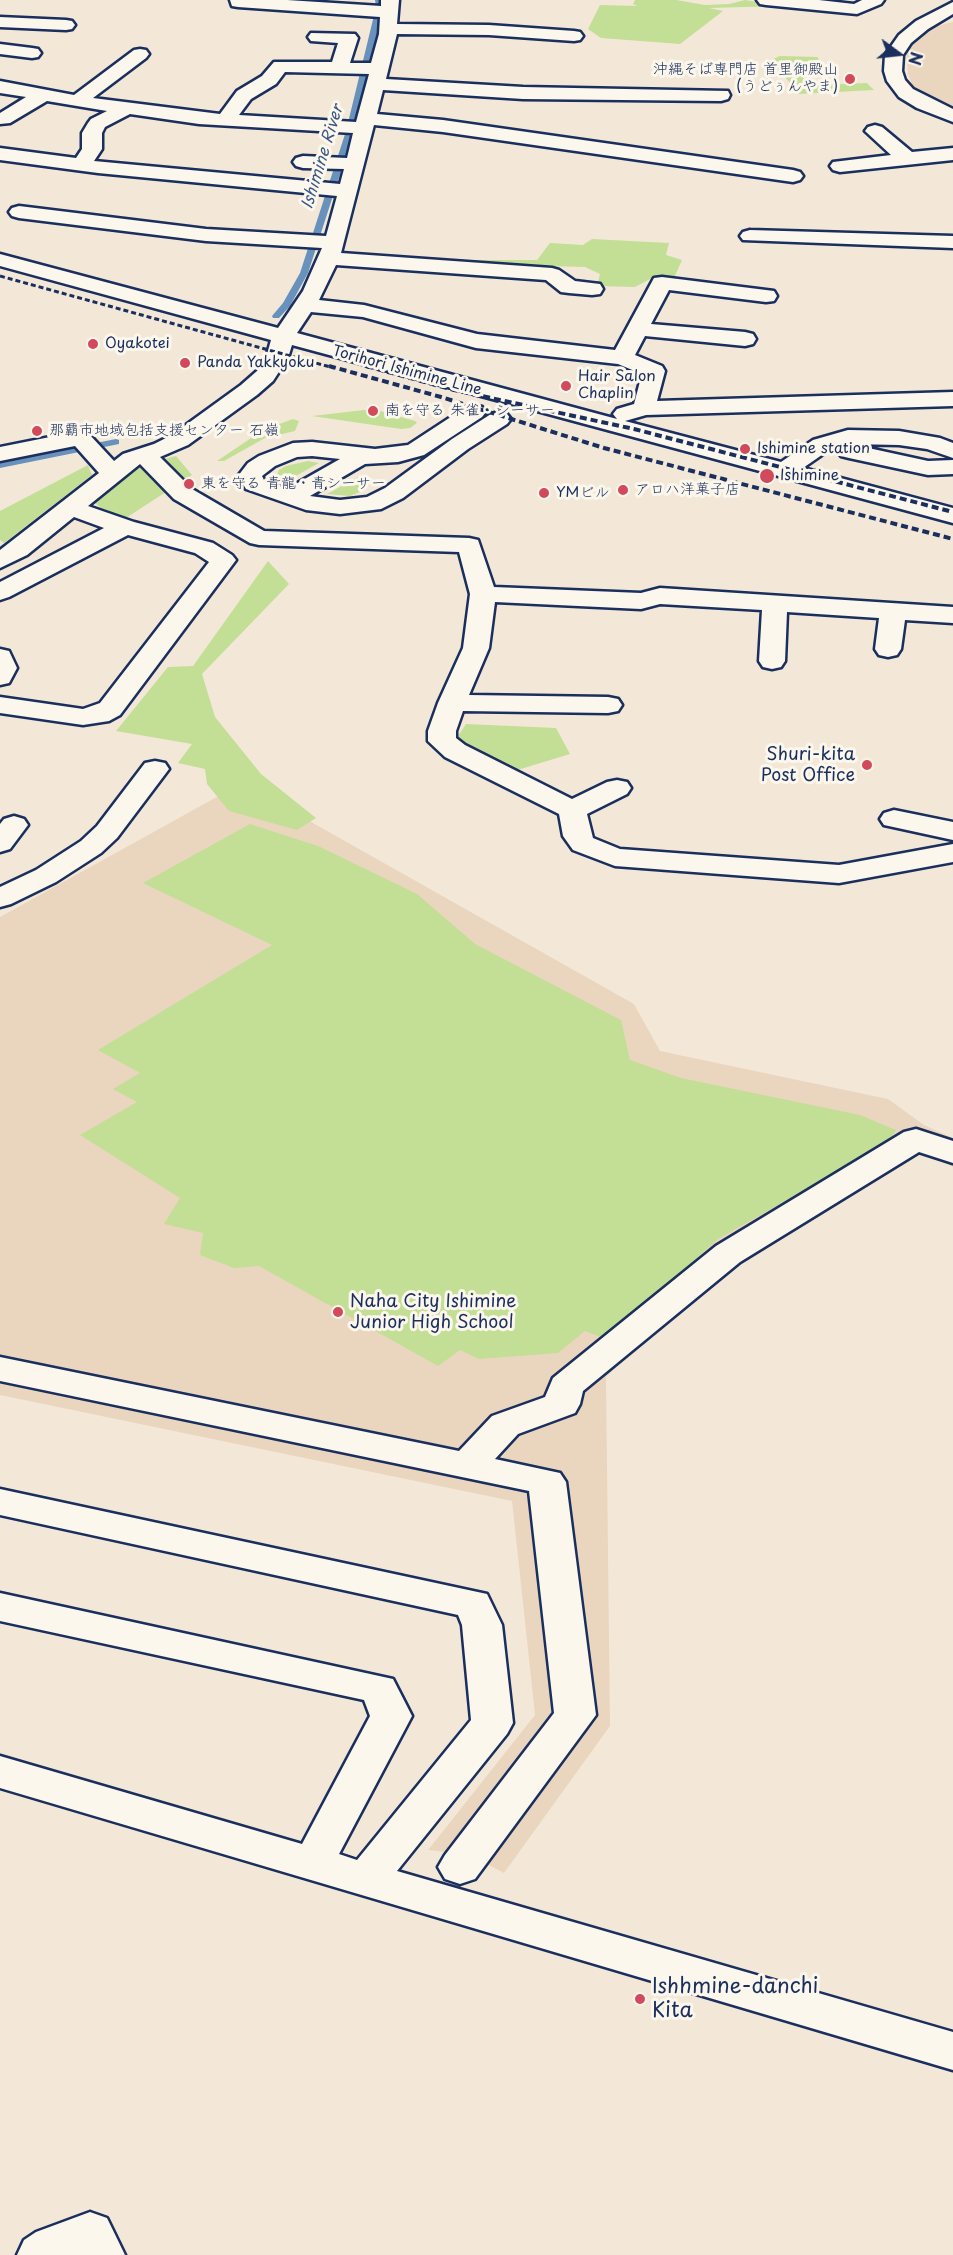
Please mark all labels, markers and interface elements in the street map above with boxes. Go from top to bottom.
north arrow [869,24,929,84]
text: N [903,49,930,68]
place label: 沖縄そば専門店 首里御殿山 (うどぅんやま) [653,61,838,96]
marker: 沖縄そば専門店 首里御殿山 (うどぅんやま) [843,72,857,86]
water label: Ishimine River [298,103,348,211]
place label: Oyakotei [105,335,170,353]
marker: Oyakotei [86,337,100,351]
street label: Torihori Ishimine Line [330,342,484,400]
place label: Panda Yakkyoku [197,354,314,372]
marker: Panda Yakkyoku [178,356,192,370]
place label: Hair Salon Chaplin [578,368,656,403]
marker: Hair Salon Chaplin [559,379,573,393]
place label: 南を守る 朱雀・シーサー [385,402,555,420]
marker: 南を守る 朱雀・シーサー [366,404,380,418]
place label: 那覇市地域包括支援センター 石嶺 [49,422,279,440]
marker: 那覇市地域包括支援センター 石嶺 [30,424,44,438]
place label: Ishimine station [757,440,870,458]
marker: Ishimine station [738,442,752,456]
marker: Ishimine [758,467,776,485]
place label: Ishimine [780,467,839,485]
place label: 東を守る 青龍・青シーサー [201,475,386,493]
marker: 東を守る 青龍・青シーサー [182,477,196,491]
place label: アロハ洋菓子店 [635,481,740,499]
marker: アロハ洋菓子店 [616,483,630,497]
place label: YMビル [556,484,609,502]
marker: YMビル [537,486,551,500]
place label: Shuri-kita Post Office [761,744,855,786]
marker: Shuri-kita Post Office [860,758,874,772]
place label: Naha City Ishimine Junior High School [350,1291,516,1334]
marker: Naha City Ishimine Junior High School [331,1305,345,1319]
place label: Ishhmine-danchi Kita [652,1974,818,2024]
marker: Ishhmine-danchi Kita [633,1992,647,2006]

